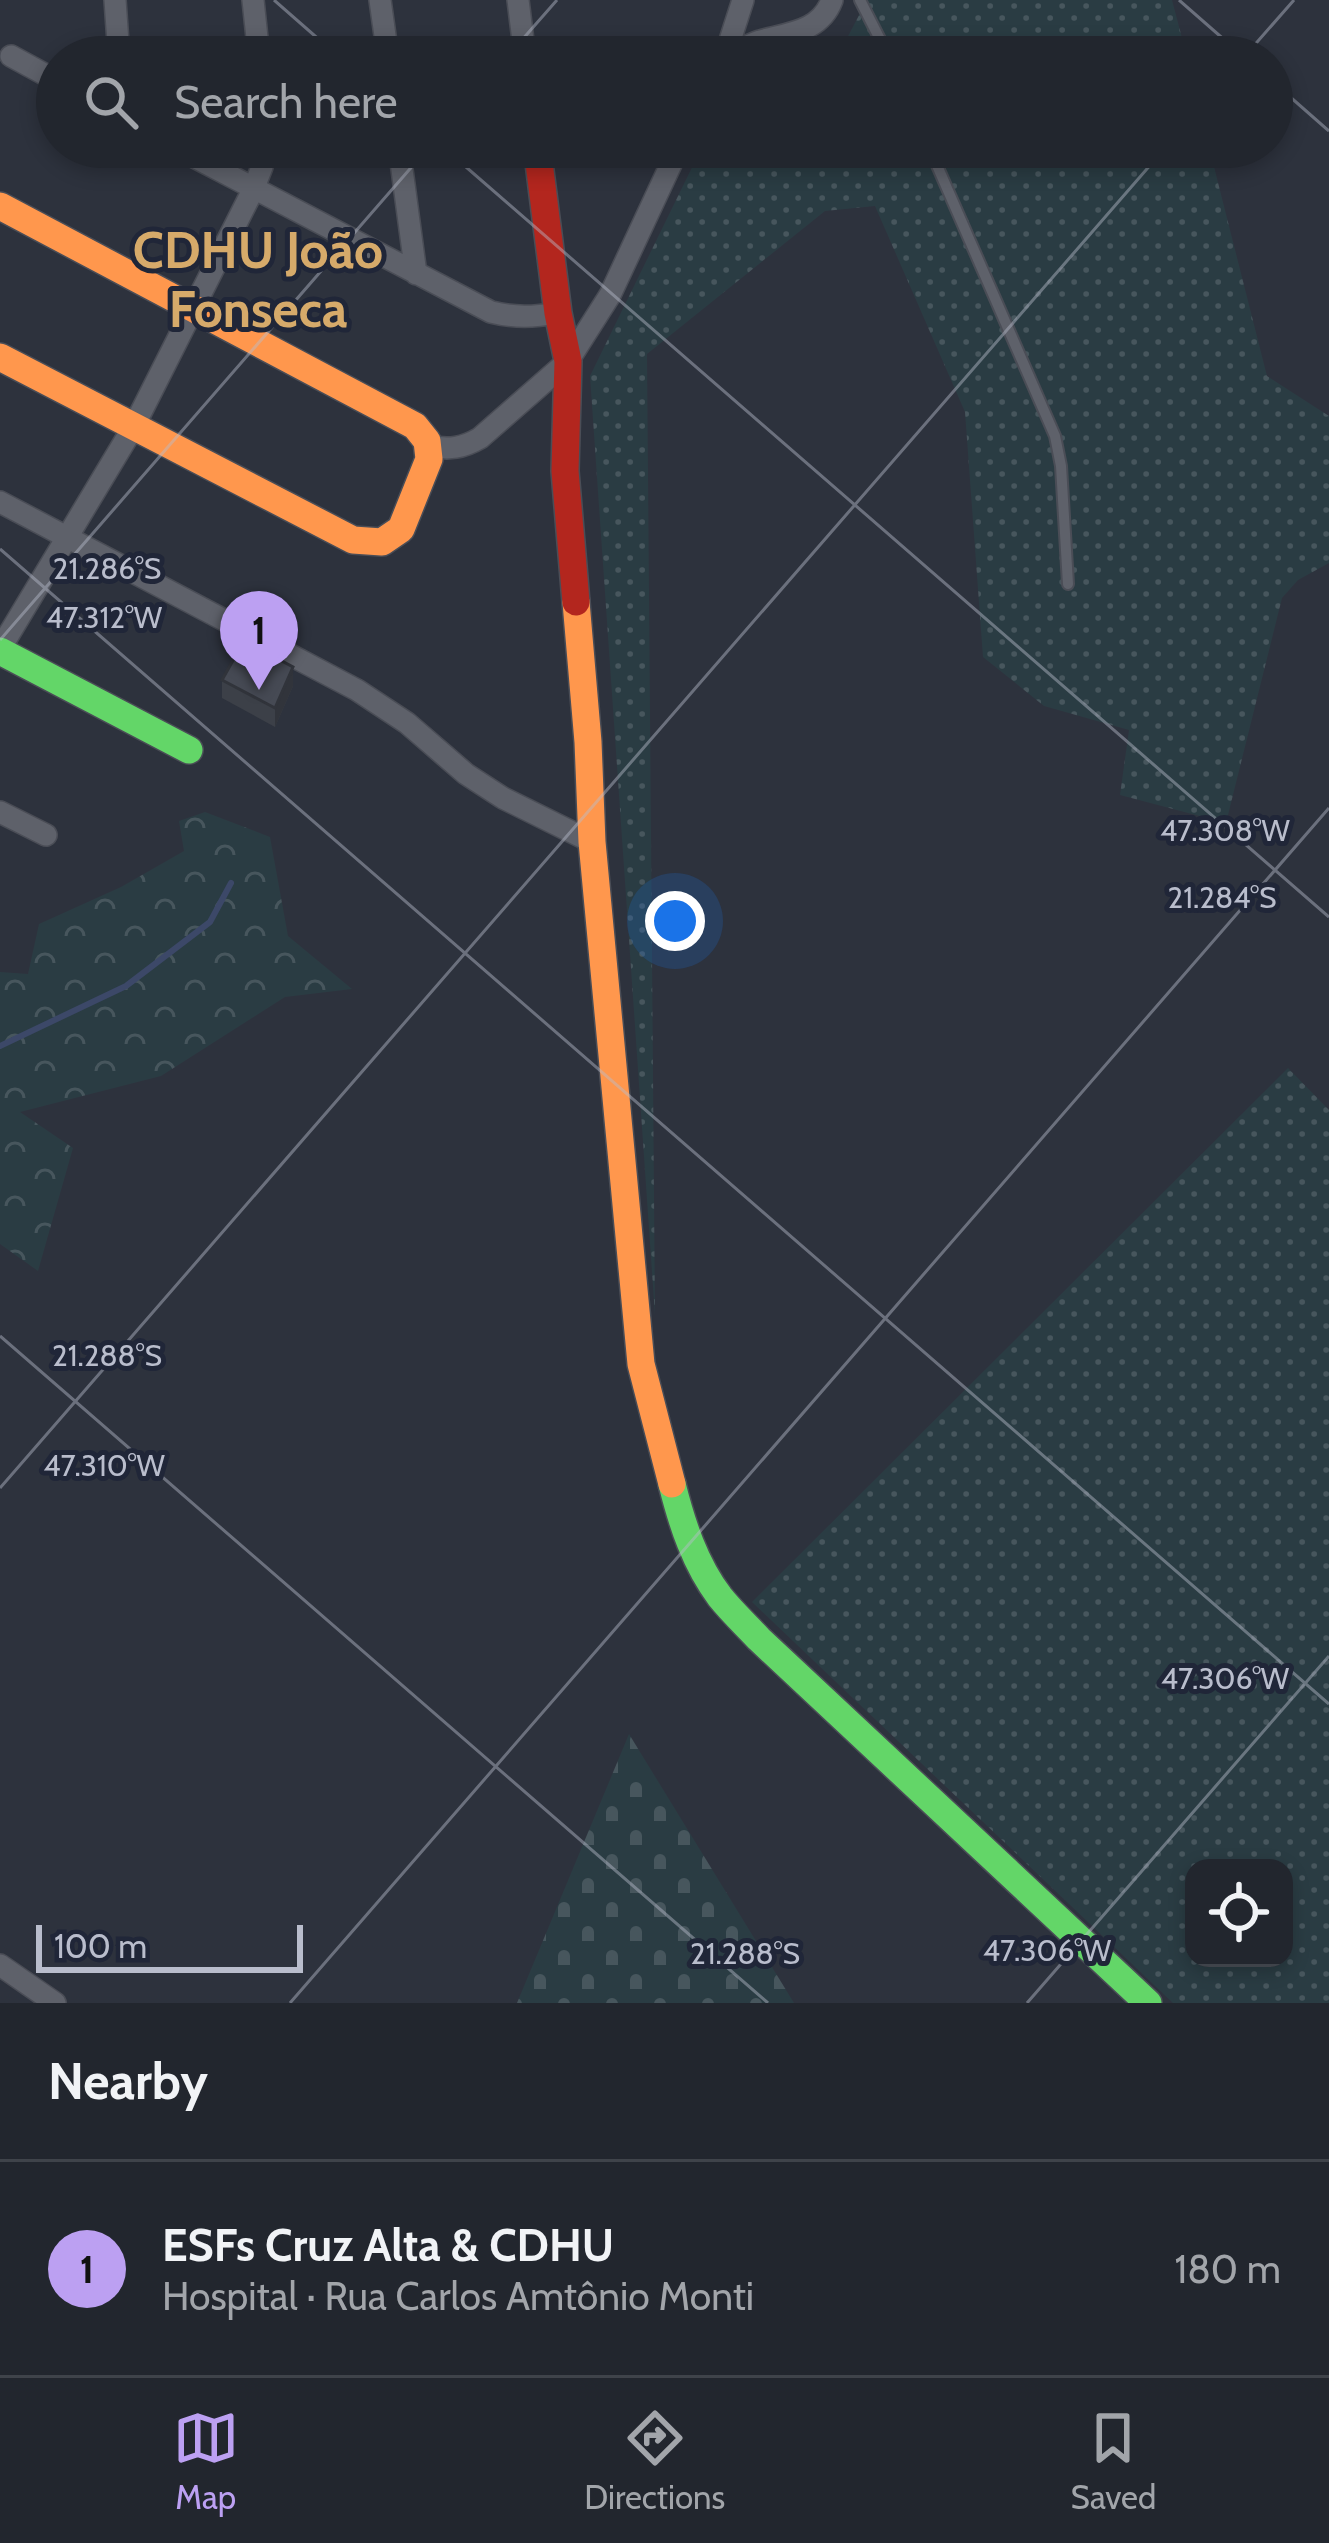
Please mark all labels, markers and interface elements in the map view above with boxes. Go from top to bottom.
search box [36,36,1293,168]
icon: search [78,69,144,135]
text: Search here [174,75,398,129]
district label: CDHU João Fonseca [133,219,383,340]
text: 21.286°S [53,550,161,587]
pin: 1 [220,591,298,690]
text: 47.312°W [46,599,163,636]
text: 47.308°W [1160,812,1291,849]
text: 21.284°S [1168,879,1276,916]
your location [645,891,705,951]
text: 21.288°S [52,1337,162,1374]
text: 47.310°W [43,1447,165,1484]
text: 47.306°W [1161,1660,1290,1697]
map controls [1185,1859,1293,1967]
button: locate [1185,1859,1293,1967]
scale bar [36,1919,303,1972]
text: 100 m [54,1926,147,1966]
text: 47.306°W [983,1932,1112,1969]
text: 21.288°S [690,1935,800,1972]
text: Nearby [48,2050,208,2112]
text: ESFs Cruz Alta & CDHU [162,2218,614,2272]
text: 1 [80,2245,94,2293]
text: 180 m [1174,2245,1281,2293]
text: Hospital · Rua Carlos Amtônio Monti [162,2272,754,2320]
tab: Map [173,2405,239,2517]
tab: Directions [584,2405,725,2517]
tab: Saved [1071,2405,1156,2517]

